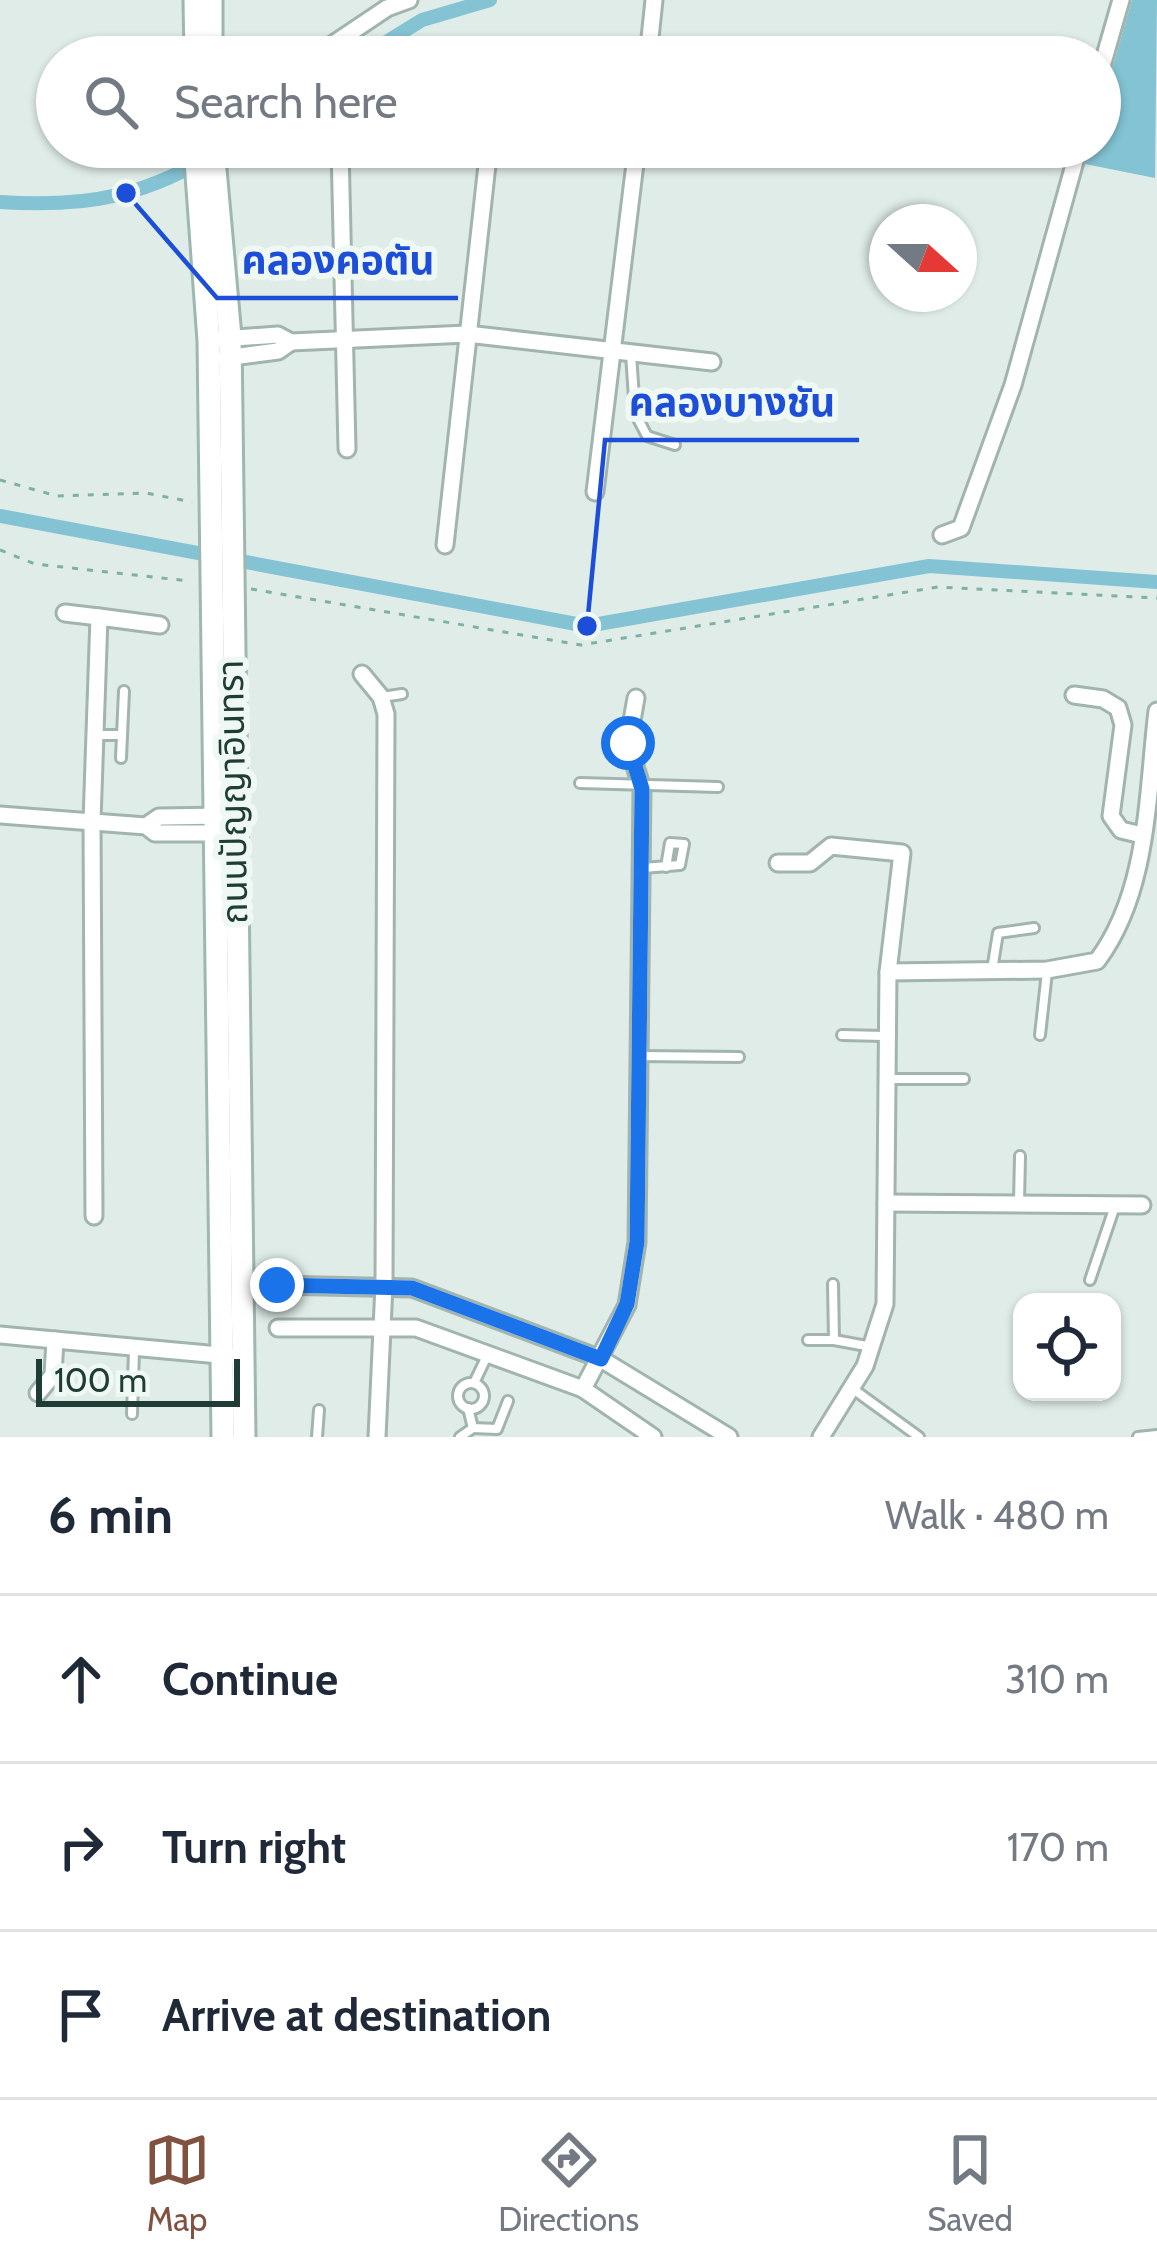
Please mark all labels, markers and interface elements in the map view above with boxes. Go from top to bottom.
search box [36,36,1121,168]
icon: search [78,69,144,135]
text: Search here [174,75,398,129]
north arrow [869,204,977,312]
callout: คลองคอตัน [217,223,458,298]
text: คลองคอตัน [242,236,434,284]
callout: คลองบางชัน [605,365,859,440]
text: คลองบางชัน [629,378,835,426]
street label: ถนนปัญญาอินทรา [208,659,256,925]
route start [601,716,655,770]
route end [250,1258,304,1312]
map controls [1013,1293,1121,1401]
button: locate [1013,1293,1121,1401]
scale bar [36,1353,240,1406]
text: 100 m [54,1360,147,1400]
text: 6 min [48,1484,173,1546]
text: Walk · 480 m [885,1491,1109,1539]
icon: ahead [48,1646,114,1712]
text: Continue [162,1652,338,1706]
text: 310 m [1005,1655,1109,1703]
icon: right [48,1814,114,1880]
text: Turn right [162,1820,346,1874]
text: 170 m [1007,1823,1109,1871]
icon: arrive [48,1982,114,2048]
text: Arrive at destination [162,1988,551,2042]
tab: Map [144,2127,210,2239]
tab: Directions [498,2127,639,2239]
tab: Saved [927,2127,1013,2239]

